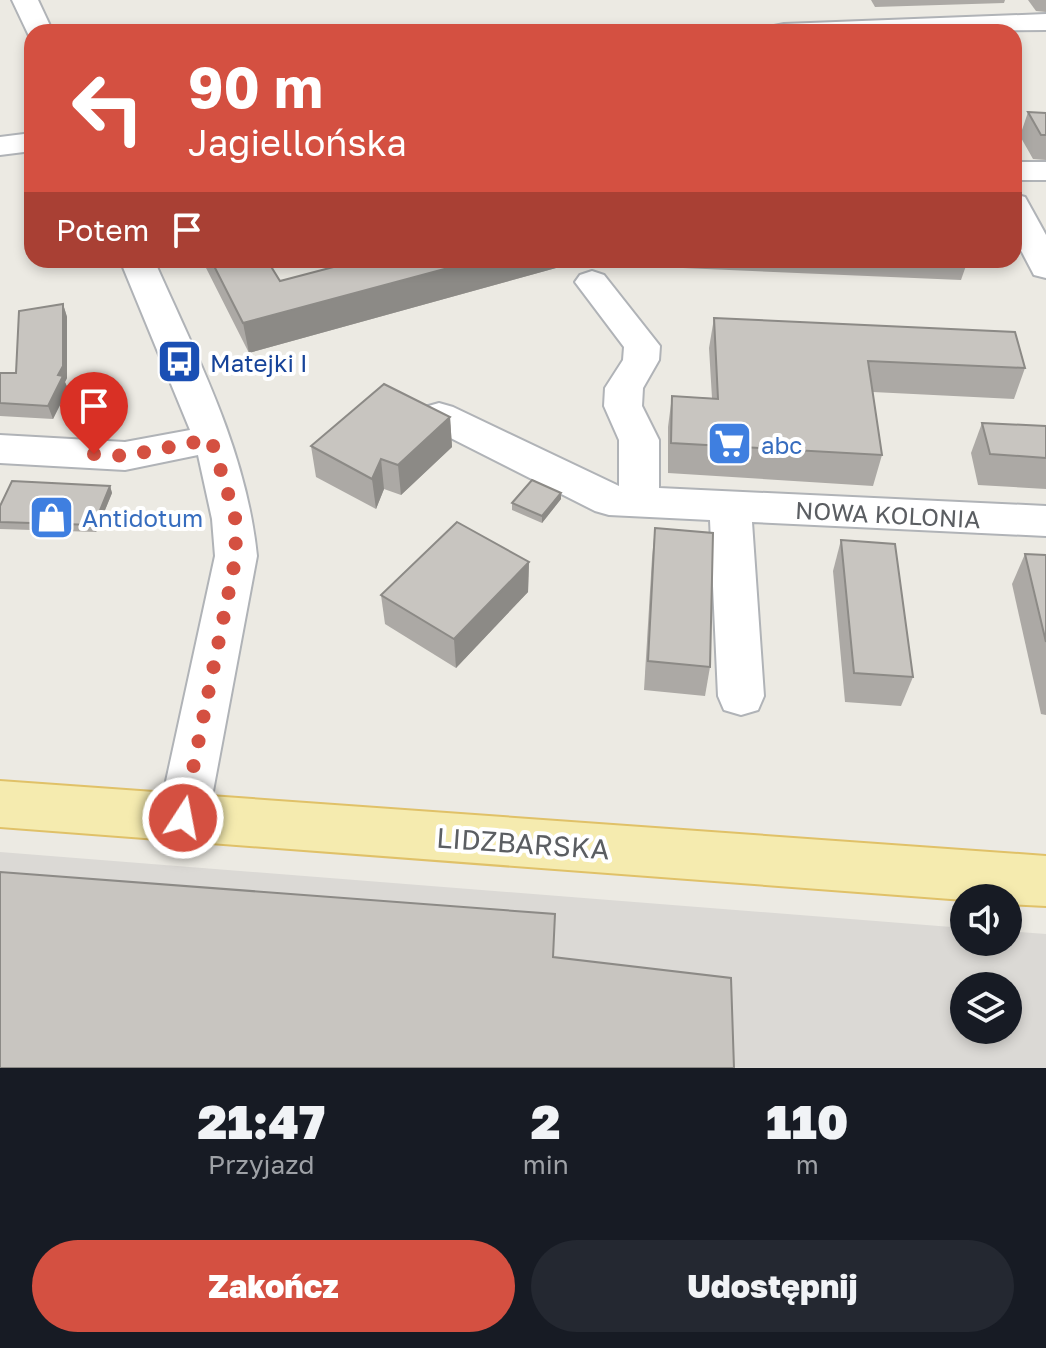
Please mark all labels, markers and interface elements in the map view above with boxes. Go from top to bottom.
text: 90 m [188,53,323,120]
icon: left [56,56,160,160]
text: Jagiellońska [188,121,407,164]
icon: arrive [165,208,209,252]
text: Potem [56,212,149,248]
bus stop icon: Matejki I [155,338,203,386]
place label: Matejki I [210,348,307,377]
pin [60,372,128,454]
icon: arrive [72,384,116,428]
supermarket icon: abc [706,420,754,468]
place label: abc [761,430,802,459]
shop icon: Antidotum [27,493,75,541]
street label: NOWA KOLONIA [795,495,981,533]
place label: Antidotum [82,503,203,532]
position arrow [141,776,225,860]
street label: LIDZBARSKA [435,820,611,866]
map controls [950,884,1022,1044]
button: sound [950,884,1022,956]
button: layers [950,972,1022,1044]
text: 21:47 [197,1092,325,1150]
text: 2 [531,1092,561,1150]
text: 110 [766,1092,848,1150]
text: Przyjazd [208,1149,315,1180]
text: min [523,1149,569,1180]
text: m [796,1149,819,1180]
button: Zakończ [32,1240,515,1332]
button: Udostępnij [531,1240,1014,1332]

